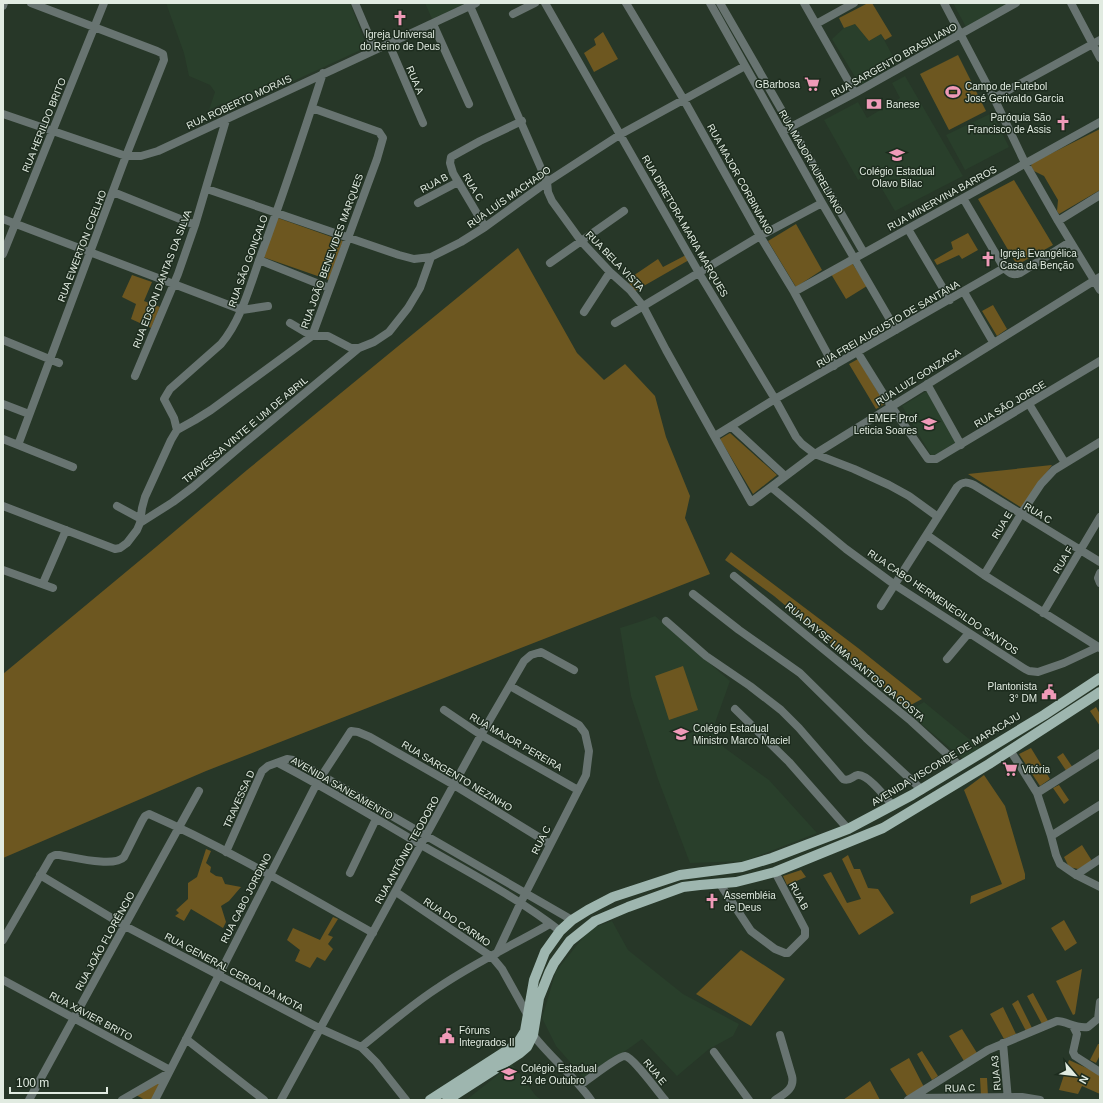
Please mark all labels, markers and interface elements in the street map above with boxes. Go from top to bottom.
church icon: Igreja Universal do Reino de Deus [391,9,409,27]
street label: RUA SARGENTO BRASILIANO [829,21,959,99]
place label: Igreja Universal do Reino de Deus [360,29,440,52]
street label: RUA A [404,64,426,96]
street label: RUA ROBERTO MORAIS [185,73,294,131]
supermarket icon: GBarbosa [803,75,821,93]
street label: RUA HERILDO BRITO [20,76,68,174]
place label: GBarbosa [755,79,800,90]
place label: Campo de Futebol José Gerivaldo Garcia [965,81,1064,104]
sports icon: Campo de Futebol José Gerivaldo Garcia [944,83,962,101]
bank icon: Banese [865,95,883,113]
place label: Banese [886,99,920,110]
street label: RUA MAJOR AURELIANO [777,108,845,216]
place label: Paróquia São Francisco de Assis [968,112,1051,135]
church icon: Paróquia São Francisco de Assis [1054,114,1072,132]
street label: RUA MAJOR CORBINIANO [705,122,775,236]
school or university icon: Colégio Estadual Olavo Bilac [888,146,906,164]
street label: RUA DIRETORA MARIA MARQUES [640,153,730,299]
street label: RUA LUÍS MACHADO [465,163,553,230]
street label: RUA MINERVINA BARROS [885,163,999,233]
place label: Colégio Estadual Olavo Bilac [859,166,935,189]
street label: RUA JOÃO BENEVIDES MARQUES [298,171,365,330]
street label: RUA B [418,171,450,195]
street label: RUA C [460,171,486,203]
street label: RUA EWERTON COELHO [56,188,109,304]
street label: RUA EDSON DANTAS DA SILVA [130,208,194,350]
street label: RUA SÃO GONÇALO [225,213,270,309]
street label: RUA BELA VISTA [584,229,647,294]
place label: Igreja Evangélica Casa da Benção [1000,248,1077,271]
church icon: Igreja Evangélica Casa da Benção [979,250,997,268]
street label: RUA FREI AUGUSTO DE SANTANA [814,278,962,370]
street label: RUA LUIZ GONZAGA [874,346,963,408]
street label: TRAVESSA VINTE E UM DE ABRIL [180,374,310,486]
street label: RUA SÃO JORGE [972,377,1048,430]
place label: EMEF Prof Leticia Soares [854,413,917,436]
school or university icon: EMEF Prof Leticia Soares [920,415,938,433]
street label: RUA C [1022,500,1054,526]
street label: RUA E [990,509,1015,541]
street label: RUA F [1051,545,1075,575]
street label: RUA CABO HERMENEGILDO SANTOS [866,547,1021,657]
street label: RUA DAYSE LIMA SANTOS DA COSTA [783,600,927,724]
place label: Plantonista 3° DM [988,681,1037,704]
public building icon: Plantonista 3° DM [1040,683,1058,701]
street label: AVENIDA VISCONDE DE MARACAJU [869,710,1023,808]
street label: RUA MAJOR PEREIRA [468,711,565,773]
place label: Colégio Estadual Ministro Marco Maciel [693,723,790,746]
school or university icon: Colégio Estadual Ministro Marco Maciel [672,725,690,743]
street label: RUA SARGENTO NEZINHO [400,739,514,814]
street label: AVENIDA SANEAMENTO [289,754,395,822]
supermarket icon: Vitória [1001,760,1019,778]
place label: Vitória [1022,764,1051,775]
street label: TRAVESSA D [221,768,257,830]
street label: RUA ANTÔNIO TEODORO [372,794,441,906]
street label: RUA C [529,824,553,856]
street label: RUA CABO JORDINO [219,851,274,945]
street label: RUA B [787,880,811,912]
street label: RUA JOÃO FLORÊNCIO [72,889,137,993]
place label: Assembléia de Deus [724,890,776,913]
church icon: Assembléia de Deus [703,892,721,910]
street label: RUA DO CARMO [421,896,493,949]
street label: RUA GENERAL CEROA DA MOTA [163,931,306,1014]
street label: RUA XAVIER BRITO [48,989,135,1043]
place label: Fóruns Integrados II [459,1025,515,1048]
public building icon: Fóruns Integrados II [438,1027,456,1045]
street label: RUA A3 [989,1055,1003,1091]
north arrow [1055,1055,1095,1095]
street label: RUA E [641,1057,669,1087]
place label: Colégio Estadual 24 de Outubro [521,1063,597,1086]
school or university icon: Colégio Estadual 24 de Outubro [500,1065,518,1083]
scale bar [10,1069,107,1095]
text: N [1077,1073,1091,1086]
text: 100 m [16,1076,49,1090]
street label: RUA C [945,1082,975,1094]

